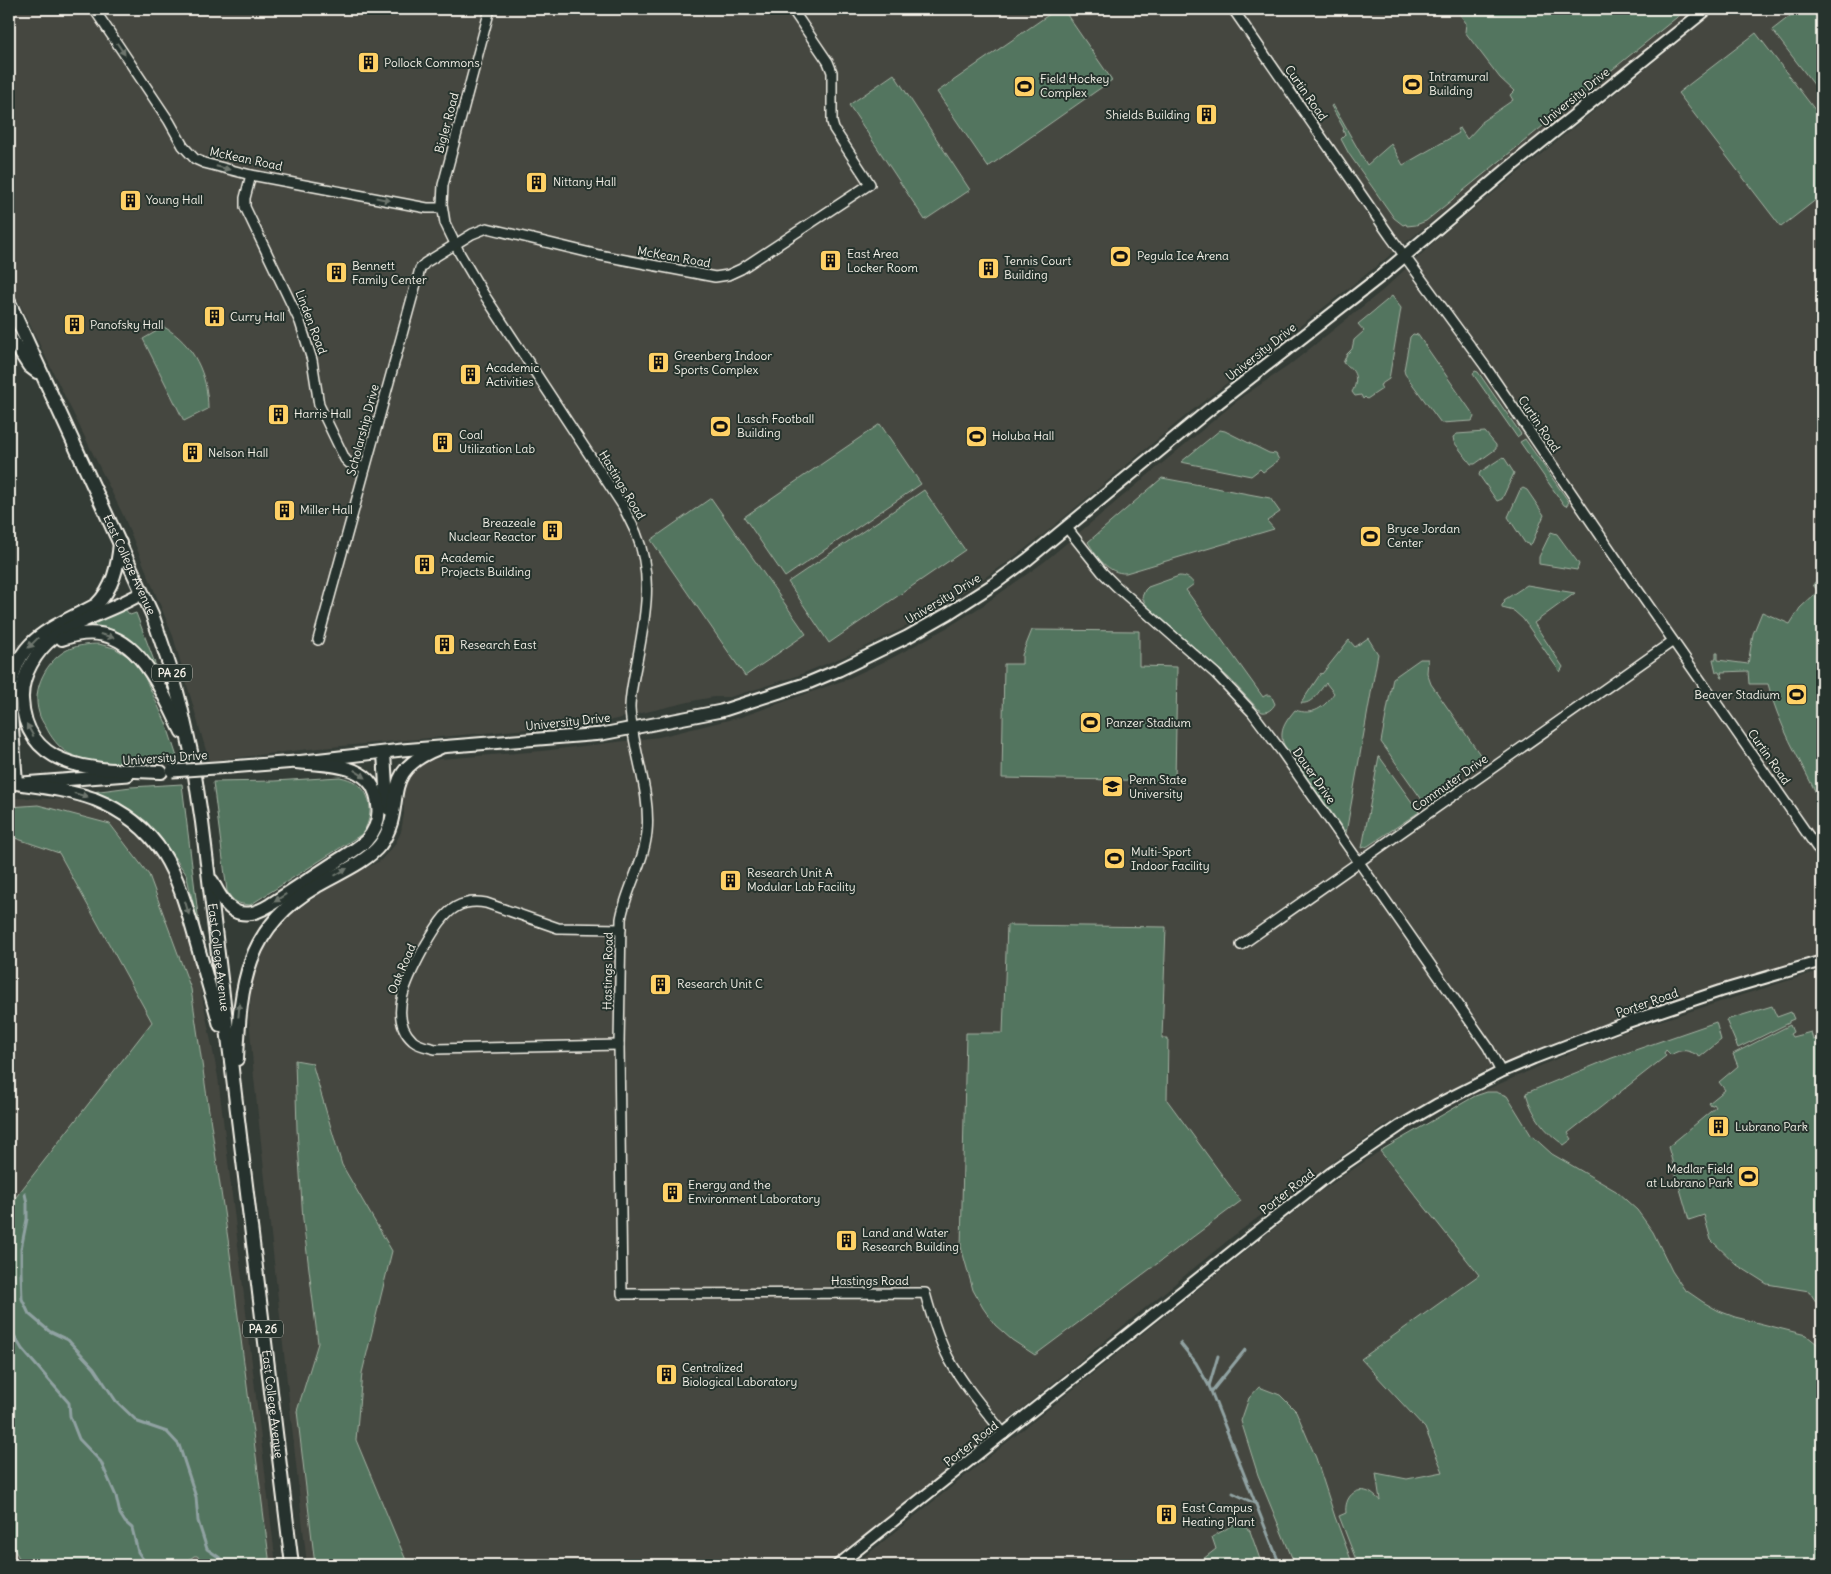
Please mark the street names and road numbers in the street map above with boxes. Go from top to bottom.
street label: Curtin Road [1282,62,1331,123]
street label: University Drive [1537,64,1612,129]
street label: Bigler Road [431,91,462,155]
street label: McKean Road [208,143,284,174]
street label: McKean Road [636,243,712,270]
street label: Linden Road [292,288,331,356]
street label: University Drive [1223,319,1299,384]
street label: Scholarship Drive [343,383,382,477]
street label: Curtin Road [1515,393,1564,455]
street label: Hastings Road [596,448,649,522]
street label: East College Avenue [100,512,159,617]
street label: University Drive [902,570,983,627]
road number: PA 26 [152,664,192,681]
street label: University Drive [525,710,611,733]
street label: Curtin Road [1745,726,1794,787]
street label: Dauer Drive [1290,745,1339,807]
street label: University Drive [122,747,208,768]
street label: Commuter Drive [1409,751,1490,814]
street label: East College Avenue [205,902,233,1012]
street label: Hastings Road [599,932,616,1010]
street label: Oak Road [384,941,419,996]
street label: Porter Road [1614,985,1680,1020]
street label: Porter Road [1257,1166,1317,1217]
street label: Hastings Road [831,1273,909,1288]
road number: PA 26 [243,1320,283,1338]
street label: East College Avenue [259,1349,287,1459]
street label: Porter Road [941,1418,1001,1469]

